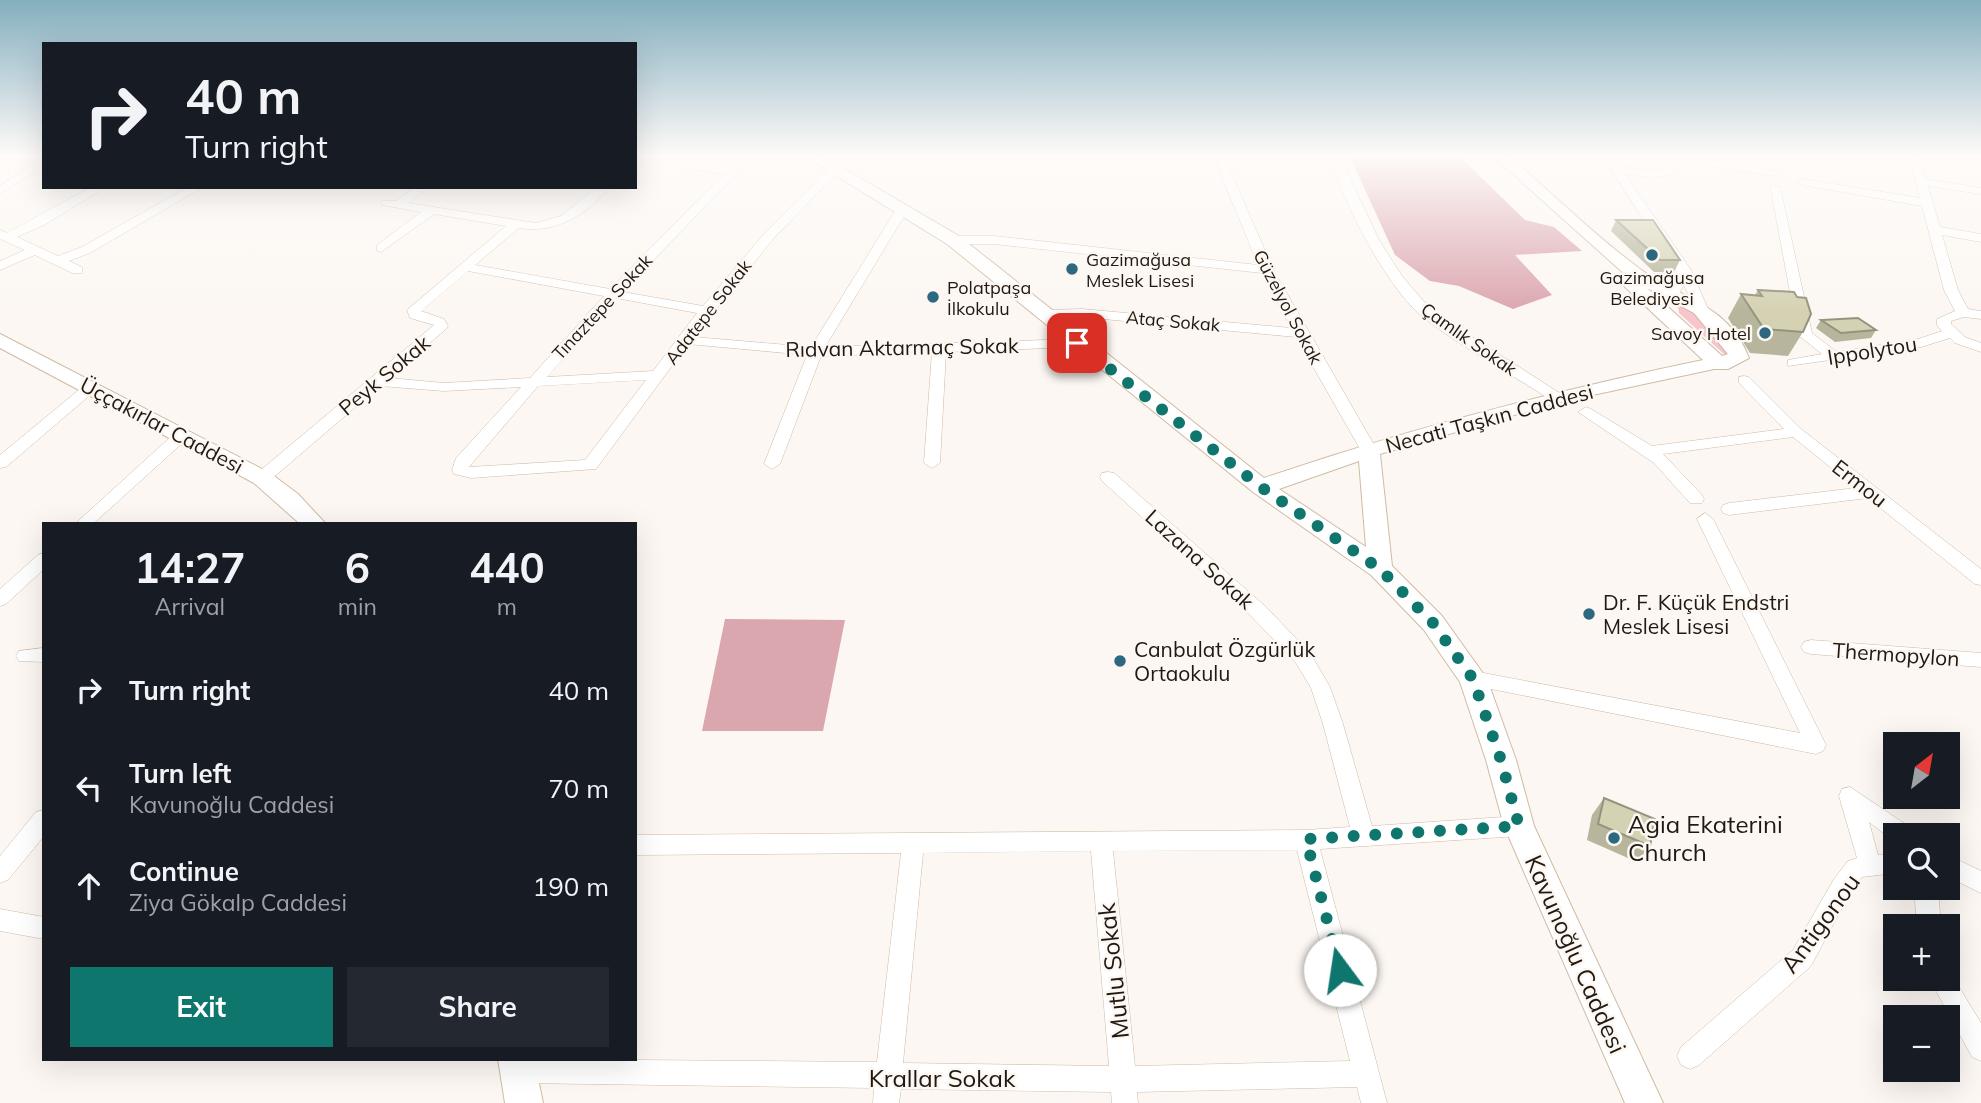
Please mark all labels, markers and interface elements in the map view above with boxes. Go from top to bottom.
text: 40 m [185,65,301,126]
icon: right [70,70,161,161]
text: Turn right [185,126,328,166]
street label: Güzelyol Sokak [1248,246,1328,369]
marker: Gazimağusa Belediyesi [1644,247,1660,263]
place label: Gazimağusa Meslek Lisesi [1086,248,1194,292]
street label: Tınaztepe Sokak [547,249,657,365]
street label: Adatepe Sokak [660,254,757,369]
marker: Gazimağusa Meslek Lisesi [1064,261,1080,277]
place label: Gazimağusa Belediyesi [1599,266,1705,310]
place label: Polatpaşa İlkokulu [947,276,1031,320]
marker: Polatpaşa İlkokulu [925,289,941,305]
street label: Çamlık Sokak [1417,297,1522,381]
street label: Ataç Sokak [1125,305,1222,337]
pin [1047,313,1107,373]
place label: Savoy Hotel [1651,322,1751,345]
icon: arrive [1058,324,1096,362]
marker: Savoy Hotel [1757,325,1773,341]
street label: Peyk Sokak [333,329,435,421]
street label: Ippolytou [1825,330,1919,370]
street label: Rıdvan Aktarmaç Sokak [785,332,1019,362]
street label: Üççakırlar Caddesi [76,371,248,479]
street label: Necati Taşkın Caddesi [1382,378,1596,458]
street label: Ermou [1827,454,1893,512]
street label: Lazana Sokak [1140,503,1260,615]
text: 14:27 [134,541,245,594]
text: 6 [345,541,370,594]
text: 440 [469,541,545,594]
place label: Dr. F. Küçük Endstri Meslek Lisesi [1603,589,1789,639]
text: Arrival [155,592,225,621]
text: min [338,592,377,621]
text: m [497,592,517,621]
marker: Dr. F. Küçük Endstri Meslek Lisesi [1581,606,1597,622]
place label: Canbulat Özgürlük Ortaokulu [1134,636,1315,686]
street label: Thermopylon [1832,637,1960,671]
marker: Canbulat Özgürlük Ortaokulu [1112,653,1128,669]
icon: right [70,671,108,709]
text: Turn right [129,674,250,707]
text: 40 m [548,674,609,707]
north arrow [1883,732,1960,808]
map controls [1883,732,1960,1082]
text: Turn left [129,757,231,790]
icon: left [70,769,108,807]
text: 70 m [548,772,609,805]
text: Kavunoğlu Caddesi [129,790,334,819]
place label: Agia Ekaterini Church [1628,809,1783,867]
button: search [1883,823,1960,900]
marker: Agia Ekaterini Church [1606,830,1622,846]
street label: Kavunoğlu Caddesi [1519,850,1633,1058]
text: Continue [129,855,239,888]
icon: ahead [70,867,108,905]
street label: Antigonou [1774,867,1866,979]
text: 190 m [533,870,609,903]
text: Ziya Gökalp Caddesi [129,888,347,917]
street label: Mutlu Sokak [1091,901,1135,1040]
button: + [1883,914,1960,991]
position arrow [1303,933,1377,1007]
button: Exit [70,967,333,1047]
button: Share [347,967,609,1047]
button: − [1883,1005,1960,1082]
street label: Krallar Sokak [869,1063,1016,1093]

